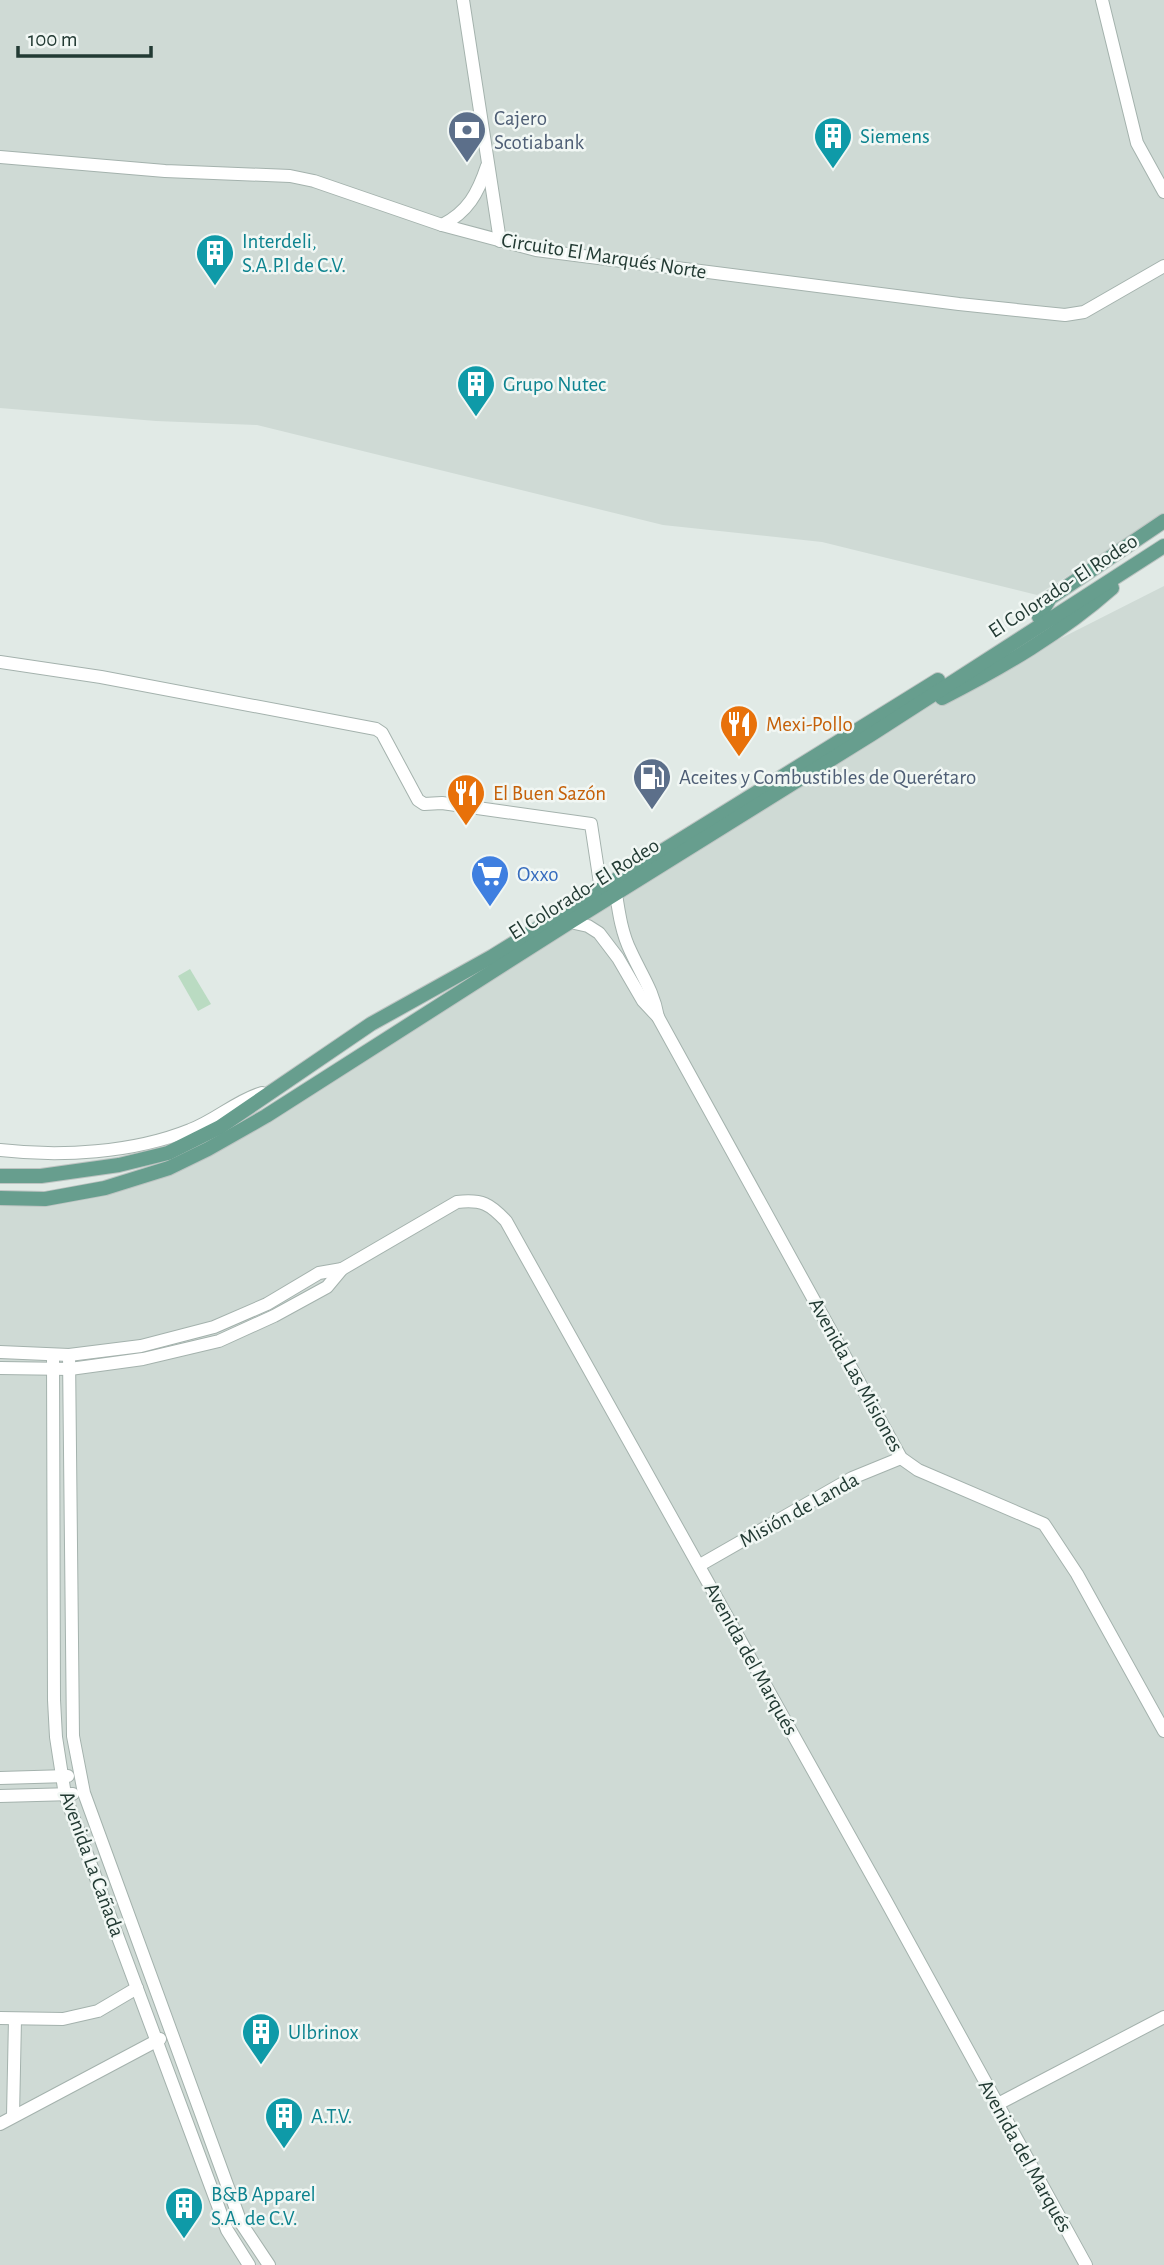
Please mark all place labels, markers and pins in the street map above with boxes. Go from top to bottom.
place label: Cajero Scotiabank [494,108,584,153]
bank icon: Cajero Scotiabank [446,109,488,164]
building icon: Siemens [812,115,854,170]
place label: Siemens [860,126,930,147]
place label: Interdeli, S.A.P.I de C.V. [242,231,346,276]
building icon: Interdeli, S.A.P.I de C.V. [194,232,236,287]
building icon: Grupo Nutec [455,363,497,418]
place label: Grupo Nutec [503,374,606,395]
restaurant icon: Mexi-Pollo [718,703,760,758]
place label: Mexi-Pollo [766,714,853,735]
fuel station icon: Aceites y Combustibles de Querétaro [631,756,673,811]
place label: Aceites y Combustibles de Querétaro [679,767,976,788]
restaurant icon: El Buen Sazón [445,772,487,827]
place label: El Buen Sazón [493,783,606,804]
supermarket icon: Oxxo [469,853,511,908]
place label: Oxxo [517,864,559,885]
building icon: Ulbrinox [240,2011,282,2066]
place label: Ulbrinox [288,2022,359,2043]
building icon: A.T.V. [263,2095,305,2150]
place label: A.T.V. [311,2106,352,2127]
place label: B&B Apparel S.A. de C.V. [211,2184,316,2229]
building icon: B&B Apparel S.A. de C.V. [163,2185,205,2240]

